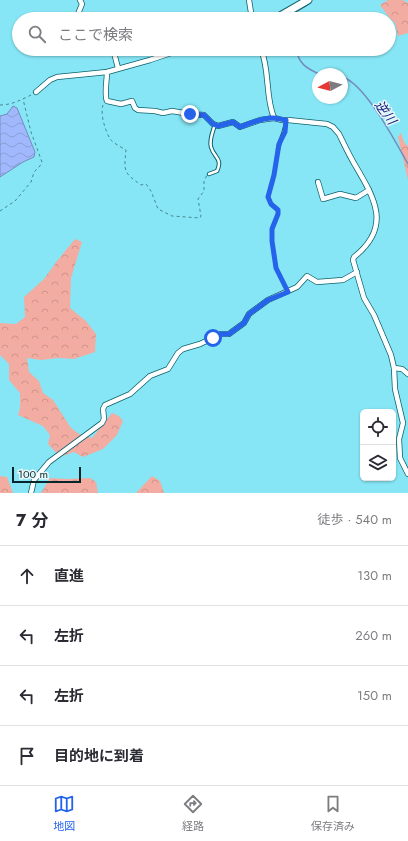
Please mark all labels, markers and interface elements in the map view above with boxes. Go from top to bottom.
search box [12,12,396,56]
icon: search [26,23,48,45]
text: ここで検索 [58,24,133,46]
north arrow [312,68,348,104]
water label: 逆川 [370,96,402,130]
route end [181,105,199,123]
route start [204,329,222,347]
map controls [360,409,396,481]
button: locate [360,409,396,445]
button: layers [360,445,396,481]
scale bar [12,465,81,484]
text: 100 m [18,466,48,482]
text: 7 分 [16,508,48,532]
text: 徒歩 · 540 m [318,510,392,529]
icon: ahead [16,565,38,587]
text: 直進 [54,565,84,587]
text: 130 m [357,566,392,585]
icon: left [16,625,38,647]
text: 左折 [54,625,84,647]
text: 260 m [355,626,392,645]
icon: left [16,685,38,707]
text: 左折 [54,685,84,707]
text: 150 m [357,686,392,705]
icon: arrive [16,745,38,767]
text: 目的地に到着 [54,745,144,767]
tab: 地図 [53,793,75,834]
tab: 経路 [182,793,204,834]
tab: 保存済み [311,793,355,834]

